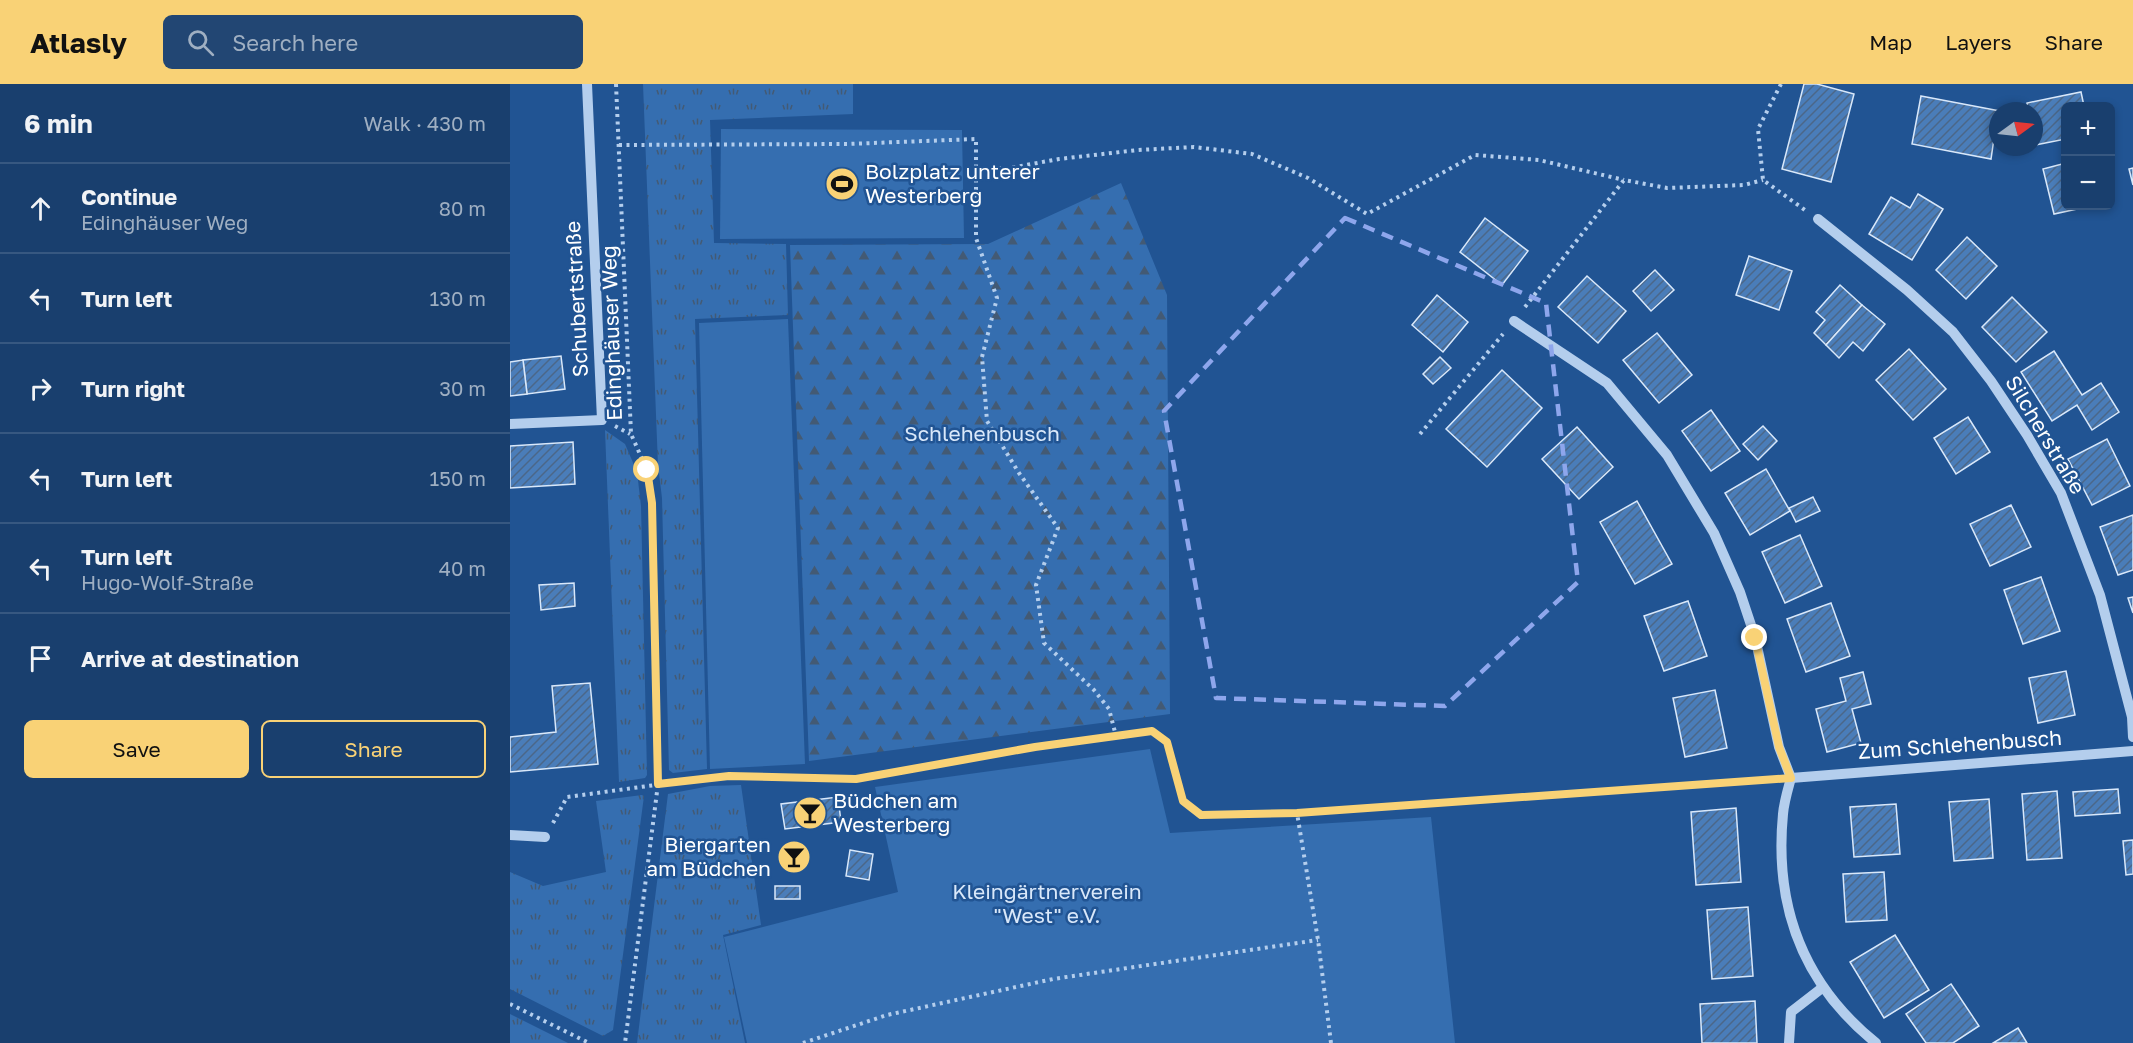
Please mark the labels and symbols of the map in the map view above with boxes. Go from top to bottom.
north arrow [1989,102,2043,156]
place label: Bolzplatz unterer Westerberg [865,158,1040,208]
sports icon: Bolzplatz unterer Westerberg [824,166,860,202]
street label: Schubertstraße [559,220,593,378]
street label: Edinghäuser Weg [595,245,627,421]
street label: Silcherstraße [2000,370,2092,499]
park label: Schlehenbusch [904,420,1060,446]
route start [633,456,659,482]
route end [1741,624,1767,650]
street label: Zum Schlehenbusch [1857,724,2063,764]
place label: Büdchen am Westerberg [833,787,958,837]
bar icon: Büdchen am Westerberg [792,795,828,831]
place label: Biergarten am Büdchen [646,831,771,881]
bar icon: Biergarten am Büdchen [776,839,812,875]
park label: Kleingärtnerverein "West" e.V. [952,878,1142,928]

